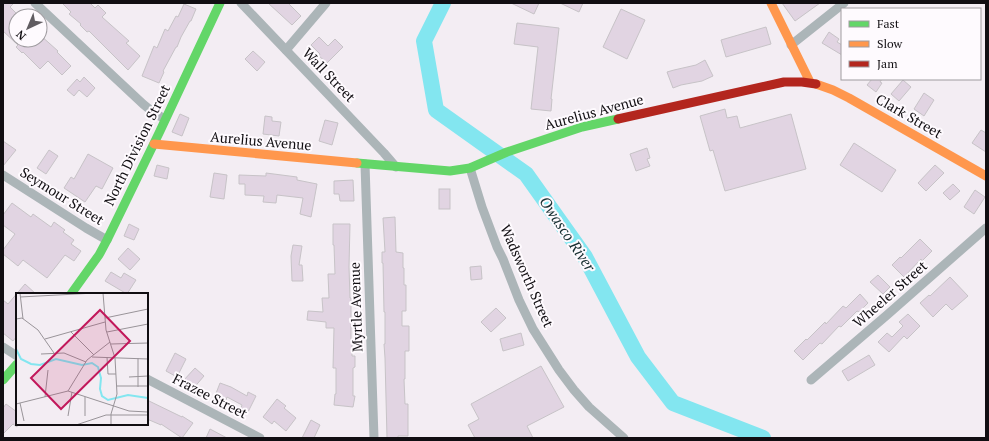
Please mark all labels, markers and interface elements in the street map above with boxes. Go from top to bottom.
north arrow [8,8,48,48]
legend [841,8,981,80]
text: Fast [877,16,900,31]
text: N [13,27,29,43]
text: Slow [877,36,903,51]
street label: Wall Street [299,43,361,106]
text: Jam [877,56,898,71]
street label: North Division Street [99,80,175,209]
street label: Aurelius Avenue [542,89,645,134]
street label: Clark Street [873,89,947,143]
street label: Aurelius Avenue [210,127,312,154]
street label: Seymour Street [17,162,108,229]
water label: Owasco River [535,192,601,276]
street label: Wadsworth Street [496,222,559,331]
street label: Wheeler Street [848,255,932,331]
street label: Myrtle Avenue [344,262,367,352]
inset map [16,293,148,425]
street label: Frazee Street [170,369,252,423]

